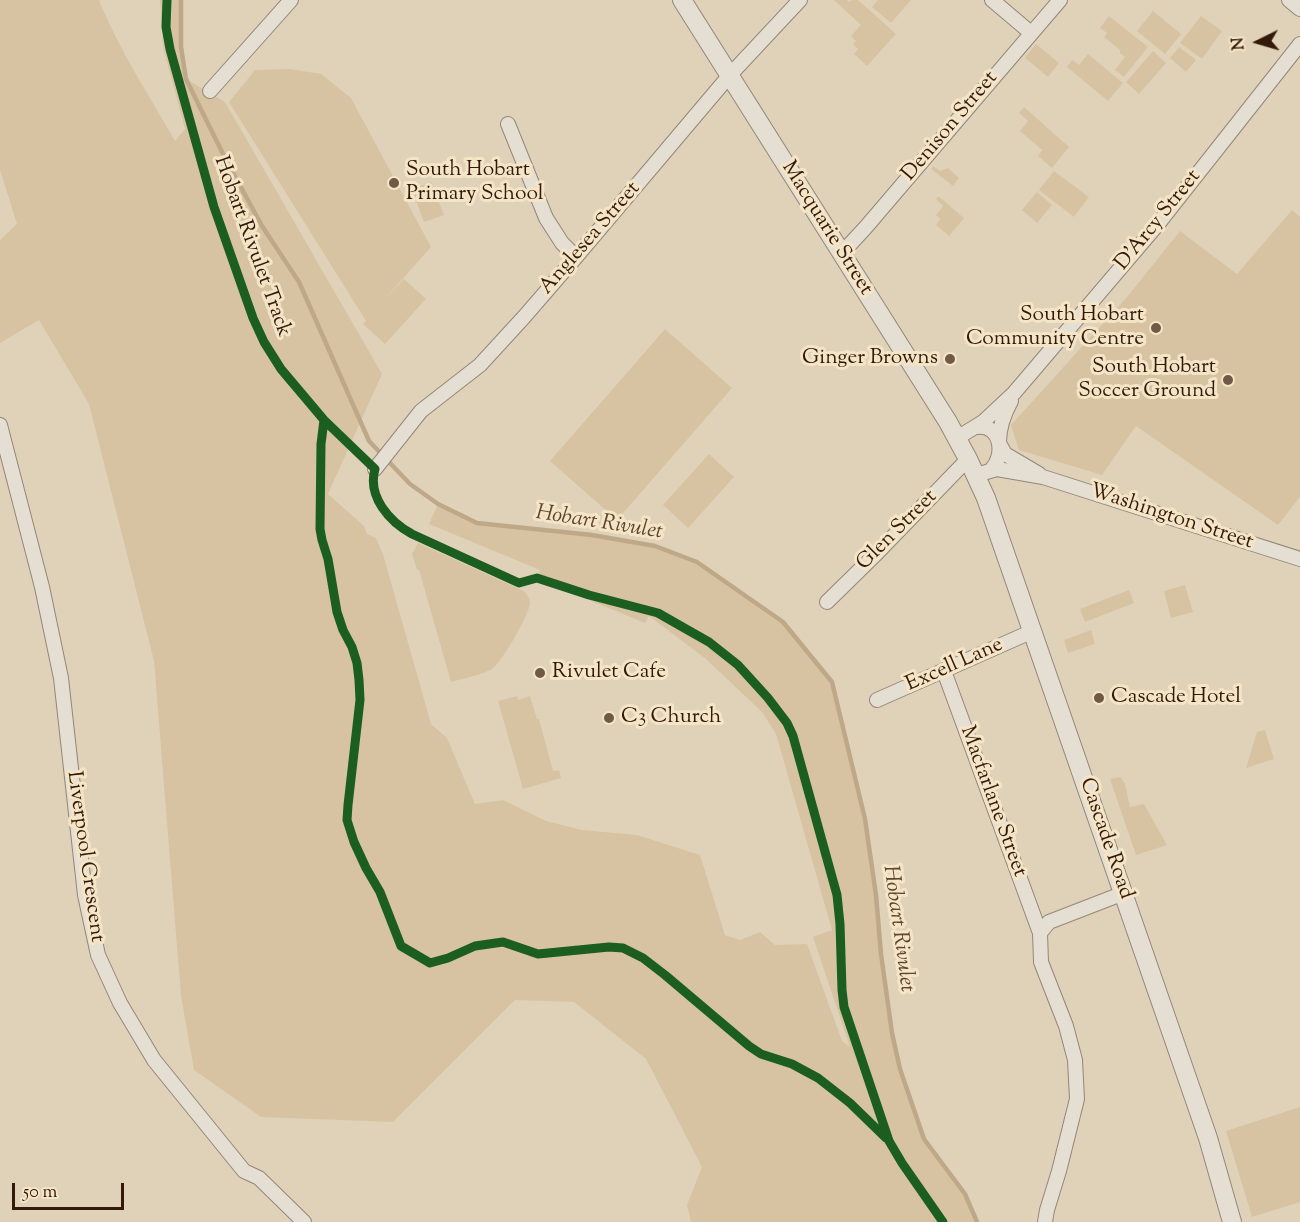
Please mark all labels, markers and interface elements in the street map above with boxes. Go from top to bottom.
north arrow [1228,12,1288,72]
text: N [1228,36,1252,51]
street label: Denison Street [898,67,1004,187]
street label: Hobart Rivulet Track [207,153,295,341]
street label: Macquarie Street [775,157,877,301]
place label: South Hobart Primary School [406,158,544,208]
street label: D'Arcy Street [1111,166,1207,276]
marker: South Hobart Primary School [387,176,401,190]
street label: Anglesea Street [535,177,647,301]
place label: South Hobart Community Centre [966,303,1144,353]
marker: South Hobart Community Centre [1149,321,1163,335]
place label: Ginger Browns [802,346,938,372]
marker: Ginger Browns [943,352,957,366]
place label: South Hobart Soccer Ground [1078,355,1216,405]
marker: South Hobart Soccer Ground [1221,373,1235,387]
street label: Washington Street [1086,480,1256,556]
street label: Glen Street [852,485,944,577]
water label: Hobart Rivulet [534,501,664,547]
street label: Excell Lane [903,633,1007,699]
place label: Rivulet Cafe [552,660,666,686]
marker: Rivulet Cafe [533,666,547,680]
place label: Cascade Hotel [1111,685,1241,711]
marker: Cascade Hotel [1092,691,1106,705]
place label: C3 Church [621,705,721,731]
marker: C3 Church [602,711,616,725]
street label: Macfarlane Street [953,723,1031,881]
street label: Liverpool Crescent [60,770,108,944]
street label: Cascade Road [1072,775,1138,903]
water label: Hobart Rivulet [875,864,919,994]
scale bar [15,1171,128,1209]
text: 50 m [23,1180,57,1206]

